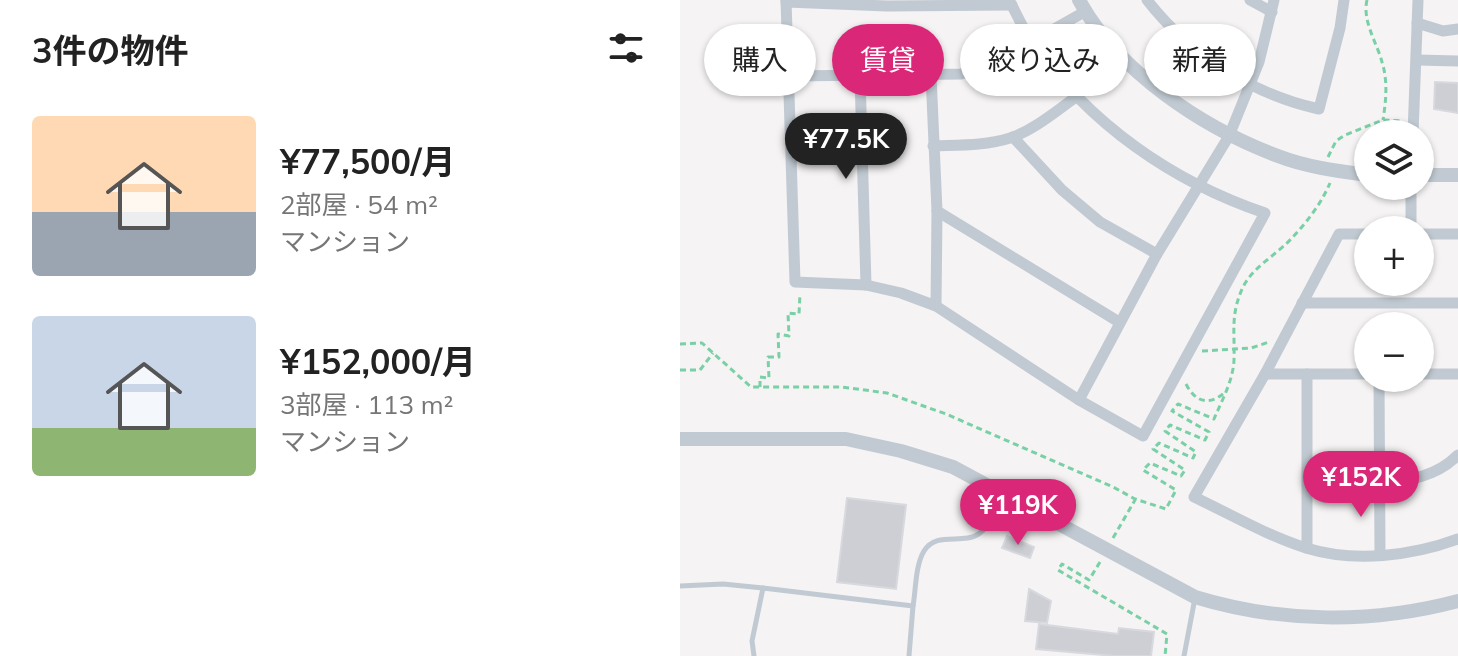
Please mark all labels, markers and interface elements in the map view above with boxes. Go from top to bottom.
chip: 購入 [704,24,816,96]
chip: 賃貸 [832,24,944,96]
chip: 絞り込み [960,24,1128,96]
chip: 新着 [1144,24,1256,96]
icon: filters [604,26,648,70]
text: 3件の物件 [32,29,188,72]
pin: ¥77.5K [781,113,911,181]
map controls [1354,120,1434,392]
button: layers [1354,120,1434,200]
text: ¥77.5K [803,122,889,155]
text: ¥77,500/月 [280,140,456,183]
icon: home [96,148,192,244]
text: 2部屋 · 54 m² [280,188,438,221]
button: + [1354,216,1434,296]
text: マンション [280,225,410,258]
button: − [1354,312,1434,392]
text: ¥152,000/月 [280,340,476,383]
icon: home [96,348,192,444]
text: 3部屋 · 113 m² [280,388,453,421]
text: マンション [280,425,410,458]
pin: ¥152K [1305,451,1417,519]
text: ¥152K [1321,460,1401,493]
pin: ¥119K [962,479,1074,547]
text: ¥119K [978,488,1058,521]

